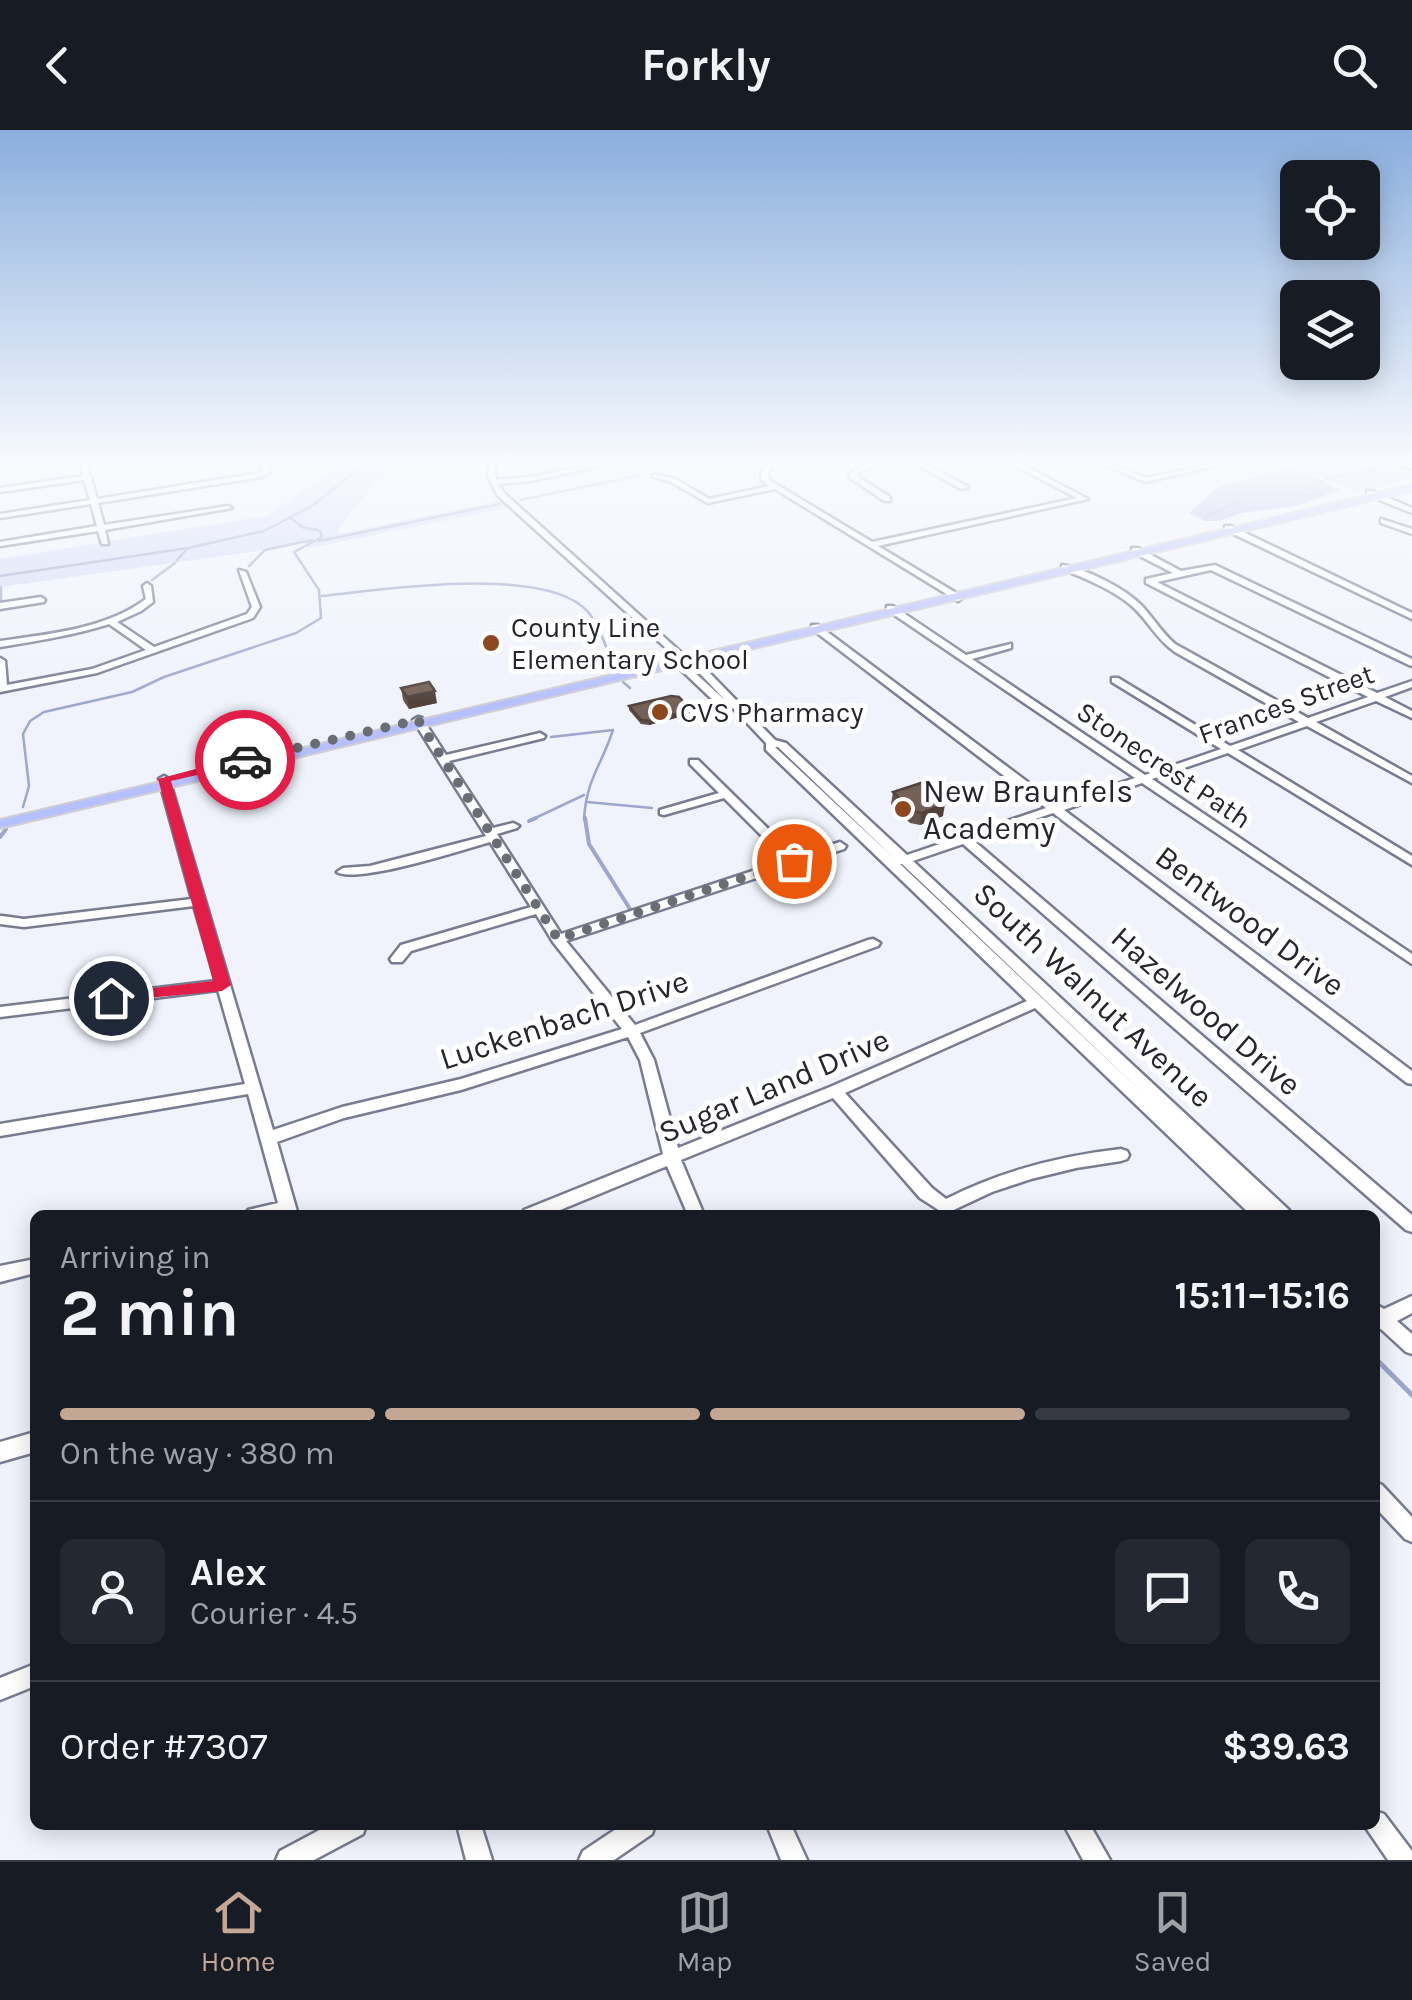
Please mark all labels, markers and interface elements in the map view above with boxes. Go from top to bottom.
icon: back [30,38,85,93]
icon: search [1327,38,1382,93]
text: Forkly [641,39,771,91]
map controls [1280,160,1380,380]
button: locate [1280,160,1380,260]
button: layers [1280,280,1380,380]
place label: County Line Elementary School [511,611,749,676]
marker: County Line Elementary School [480,632,502,654]
street label: Frances Street [1194,657,1378,751]
street label: Stonecrest Path [1071,695,1257,835]
place label: CVS Pharmacy [680,696,864,729]
marker: CVS Pharmacy [649,701,671,723]
courier [195,710,295,810]
icon: car [218,733,273,788]
place label: New Braunfels Academy [923,773,1133,847]
marker: New Braunfels Academy [892,798,914,820]
pin [752,819,837,904]
icon: bag [767,834,822,889]
street label: Bentwood Drive [1148,838,1352,1004]
street label: South Walnut Avenue [966,875,1220,1115]
street label: Hazelwood Drive [1104,919,1308,1103]
pin [69,956,154,1041]
street label: Luckenbach Drive [435,962,693,1078]
icon: home [84,971,139,1026]
street label: Sugar Land Drive [653,1021,895,1151]
text: Arriving in [60,1239,211,1276]
text: 15:11–15:16 [1175,1273,1350,1318]
text: 2 min [60,1275,239,1351]
text: On the way · 380 m [60,1435,335,1472]
button: person [60,1539,165,1644]
button: chat [1115,1539,1220,1644]
button: phone [1245,1539,1350,1644]
text: Alex [190,1550,267,1595]
text: Courier · 4.5 [190,1595,358,1632]
text: Order #7307 [60,1724,268,1769]
text: $39.63 [1222,1724,1350,1769]
tab: Home [201,1885,275,1978]
tab: Map [677,1885,732,1978]
tab: Saved [1134,1885,1211,1978]

